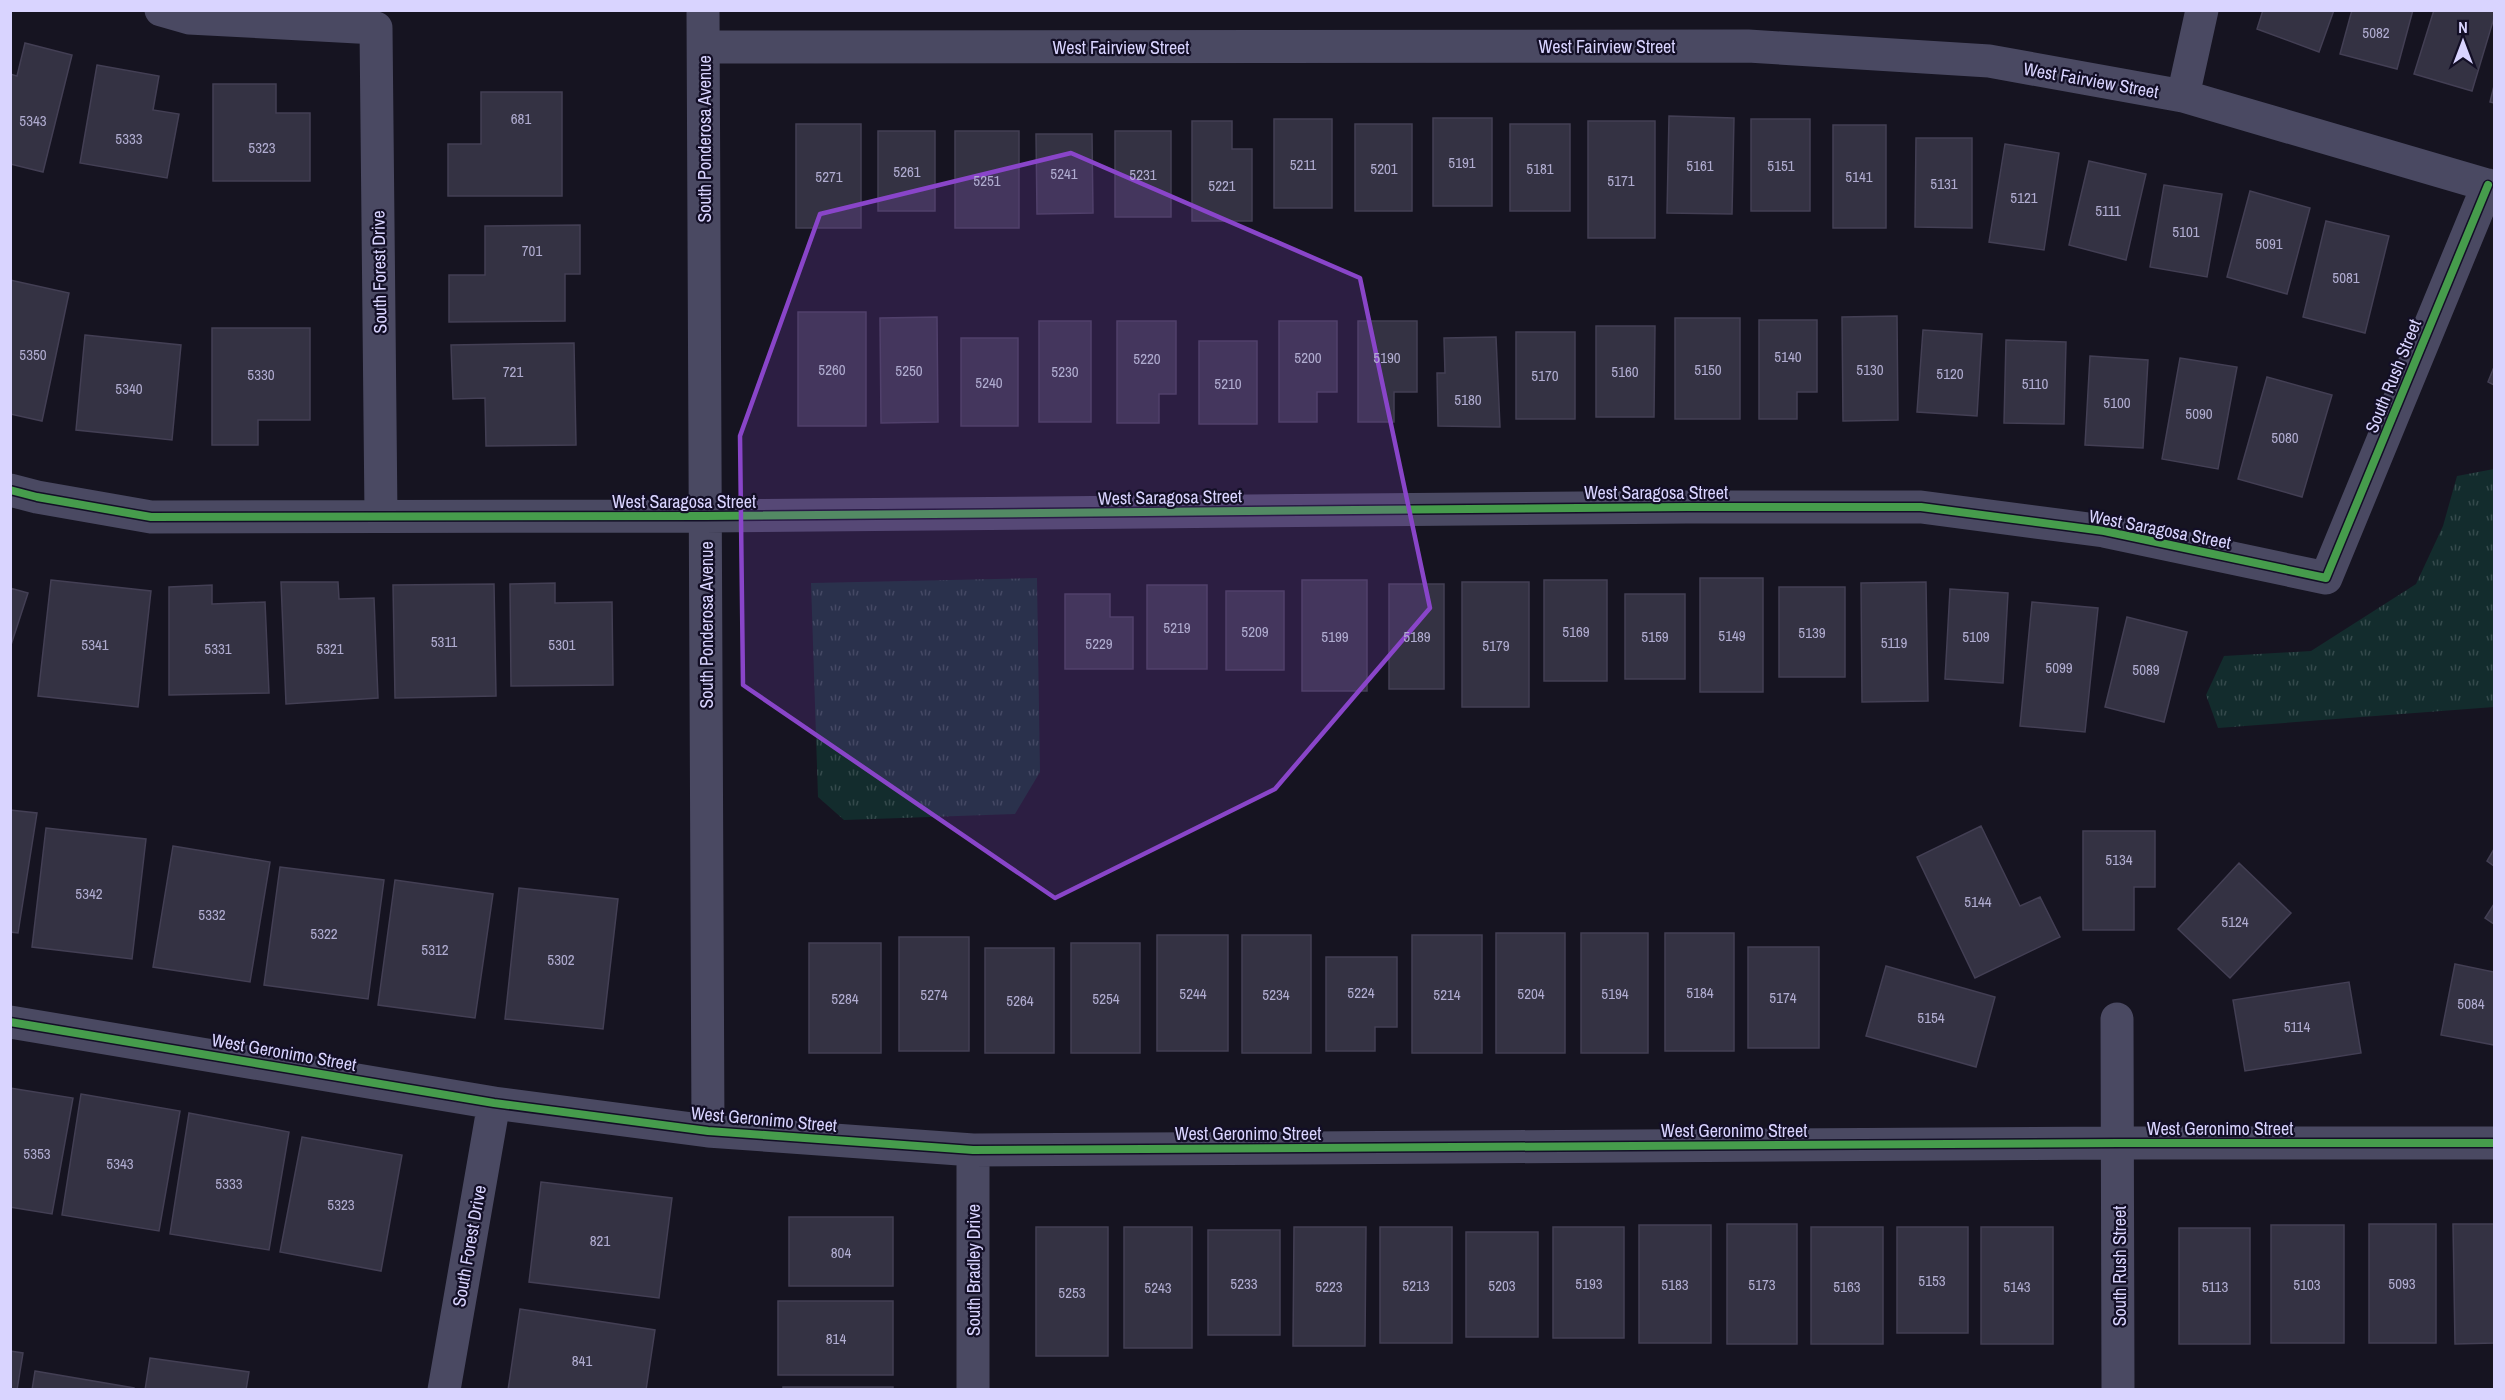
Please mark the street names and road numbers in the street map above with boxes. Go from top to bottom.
street label: West Fairview Street [1539,34,1675,59]
street label: West Fairview Street [1053,35,1189,60]
street label: South Ponderosa Avenue [692,55,717,223]
street label: West Fairview Street [2021,56,2161,104]
street label: South Forest Drive [365,210,393,334]
street label: South Rush Street [2359,315,2427,437]
street label: West Saragosa Street [1584,480,1728,505]
street label: West Saragosa Street [1098,483,1242,511]
street label: West Saragosa Street [612,489,756,514]
street label: West Saragosa Street [2087,503,2233,555]
street label: South Ponderosa Avenue [694,541,719,709]
street label: West Geronimo Street [210,1027,358,1077]
street label: West Geronimo Street [690,1100,838,1138]
street label: West Geronimo Street [2147,1116,2293,1141]
street label: West Geronimo Street [1661,1118,1807,1143]
street label: West Geronimo Street [1175,1121,1321,1146]
street label: South Forest Drive [446,1183,492,1309]
street label: South Bradley Drive [961,1204,986,1336]
street label: South Rush Street [2107,1206,2132,1326]

